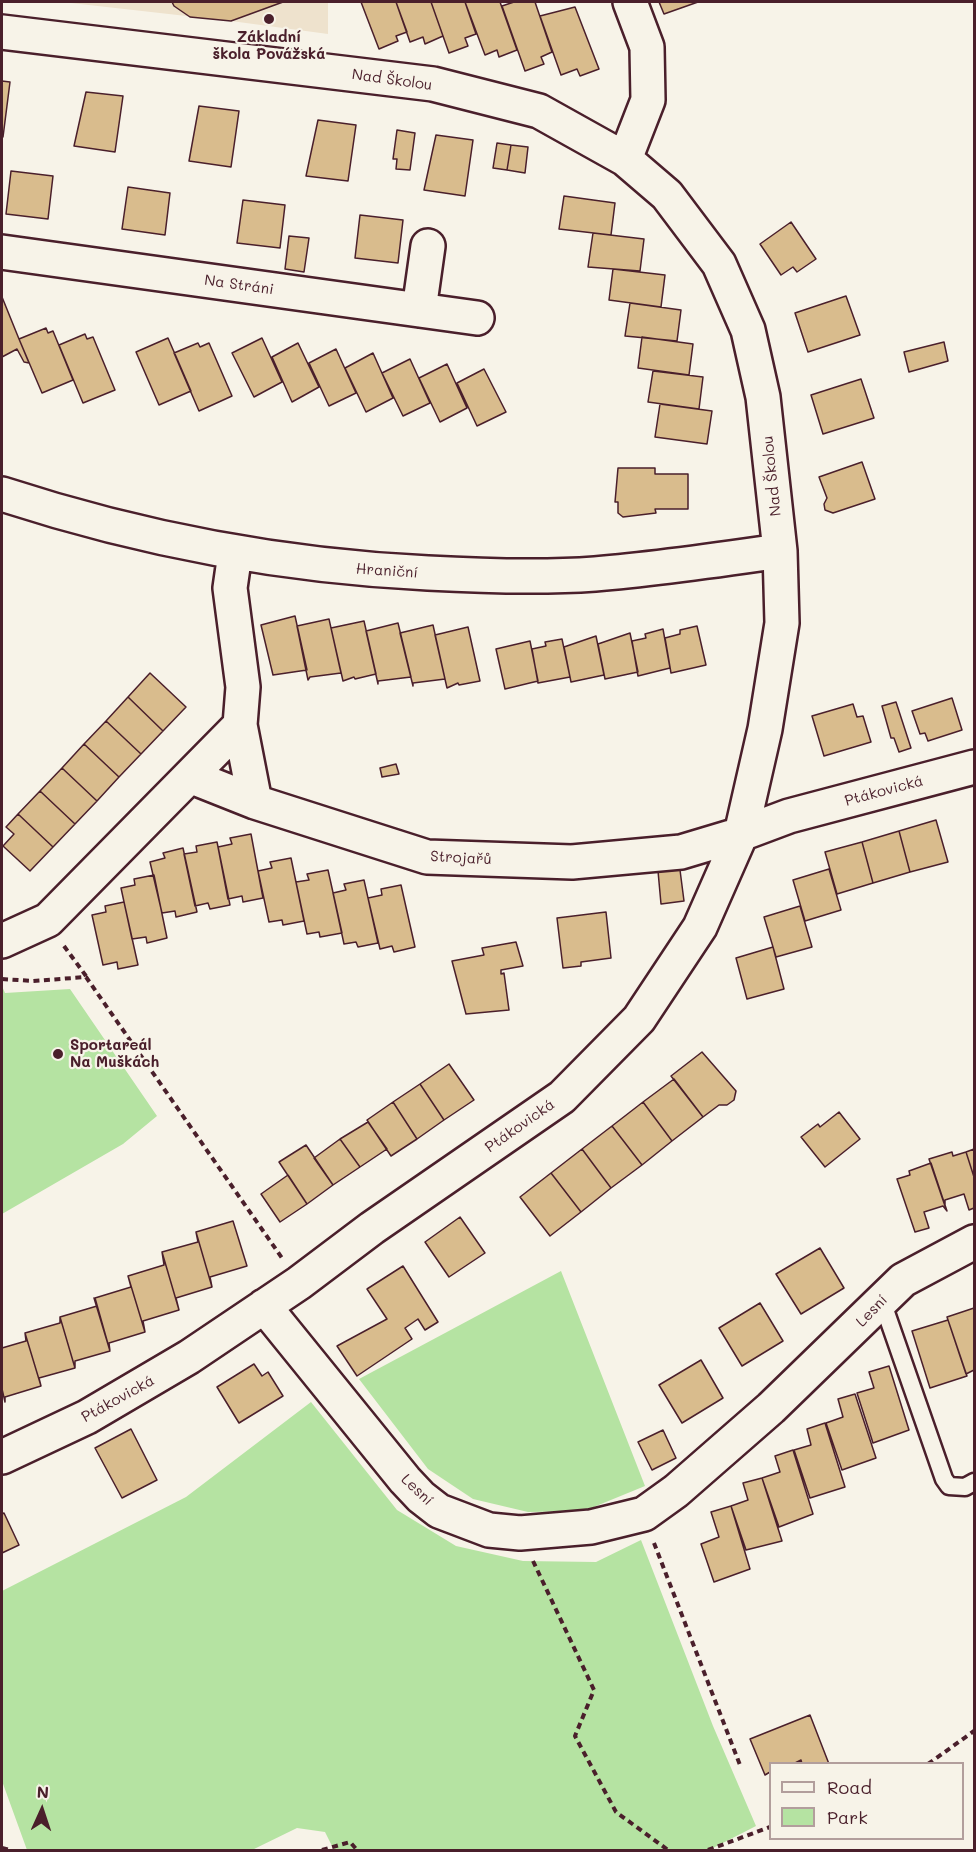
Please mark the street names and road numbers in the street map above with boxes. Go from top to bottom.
street label: Nad Školou [351,65,433,95]
street label: Na Stráni [203,271,275,299]
street label: Nad Školou [759,435,785,517]
street label: Hraniční [355,560,419,582]
street label: Ptákovická [843,772,925,810]
street label: Strojařů [430,847,492,869]
street label: Ptákovická [482,1096,558,1156]
street label: Lesní [853,1291,891,1331]
street label: Ptákovická [78,1372,158,1426]
street label: Lesní [397,1471,437,1509]

